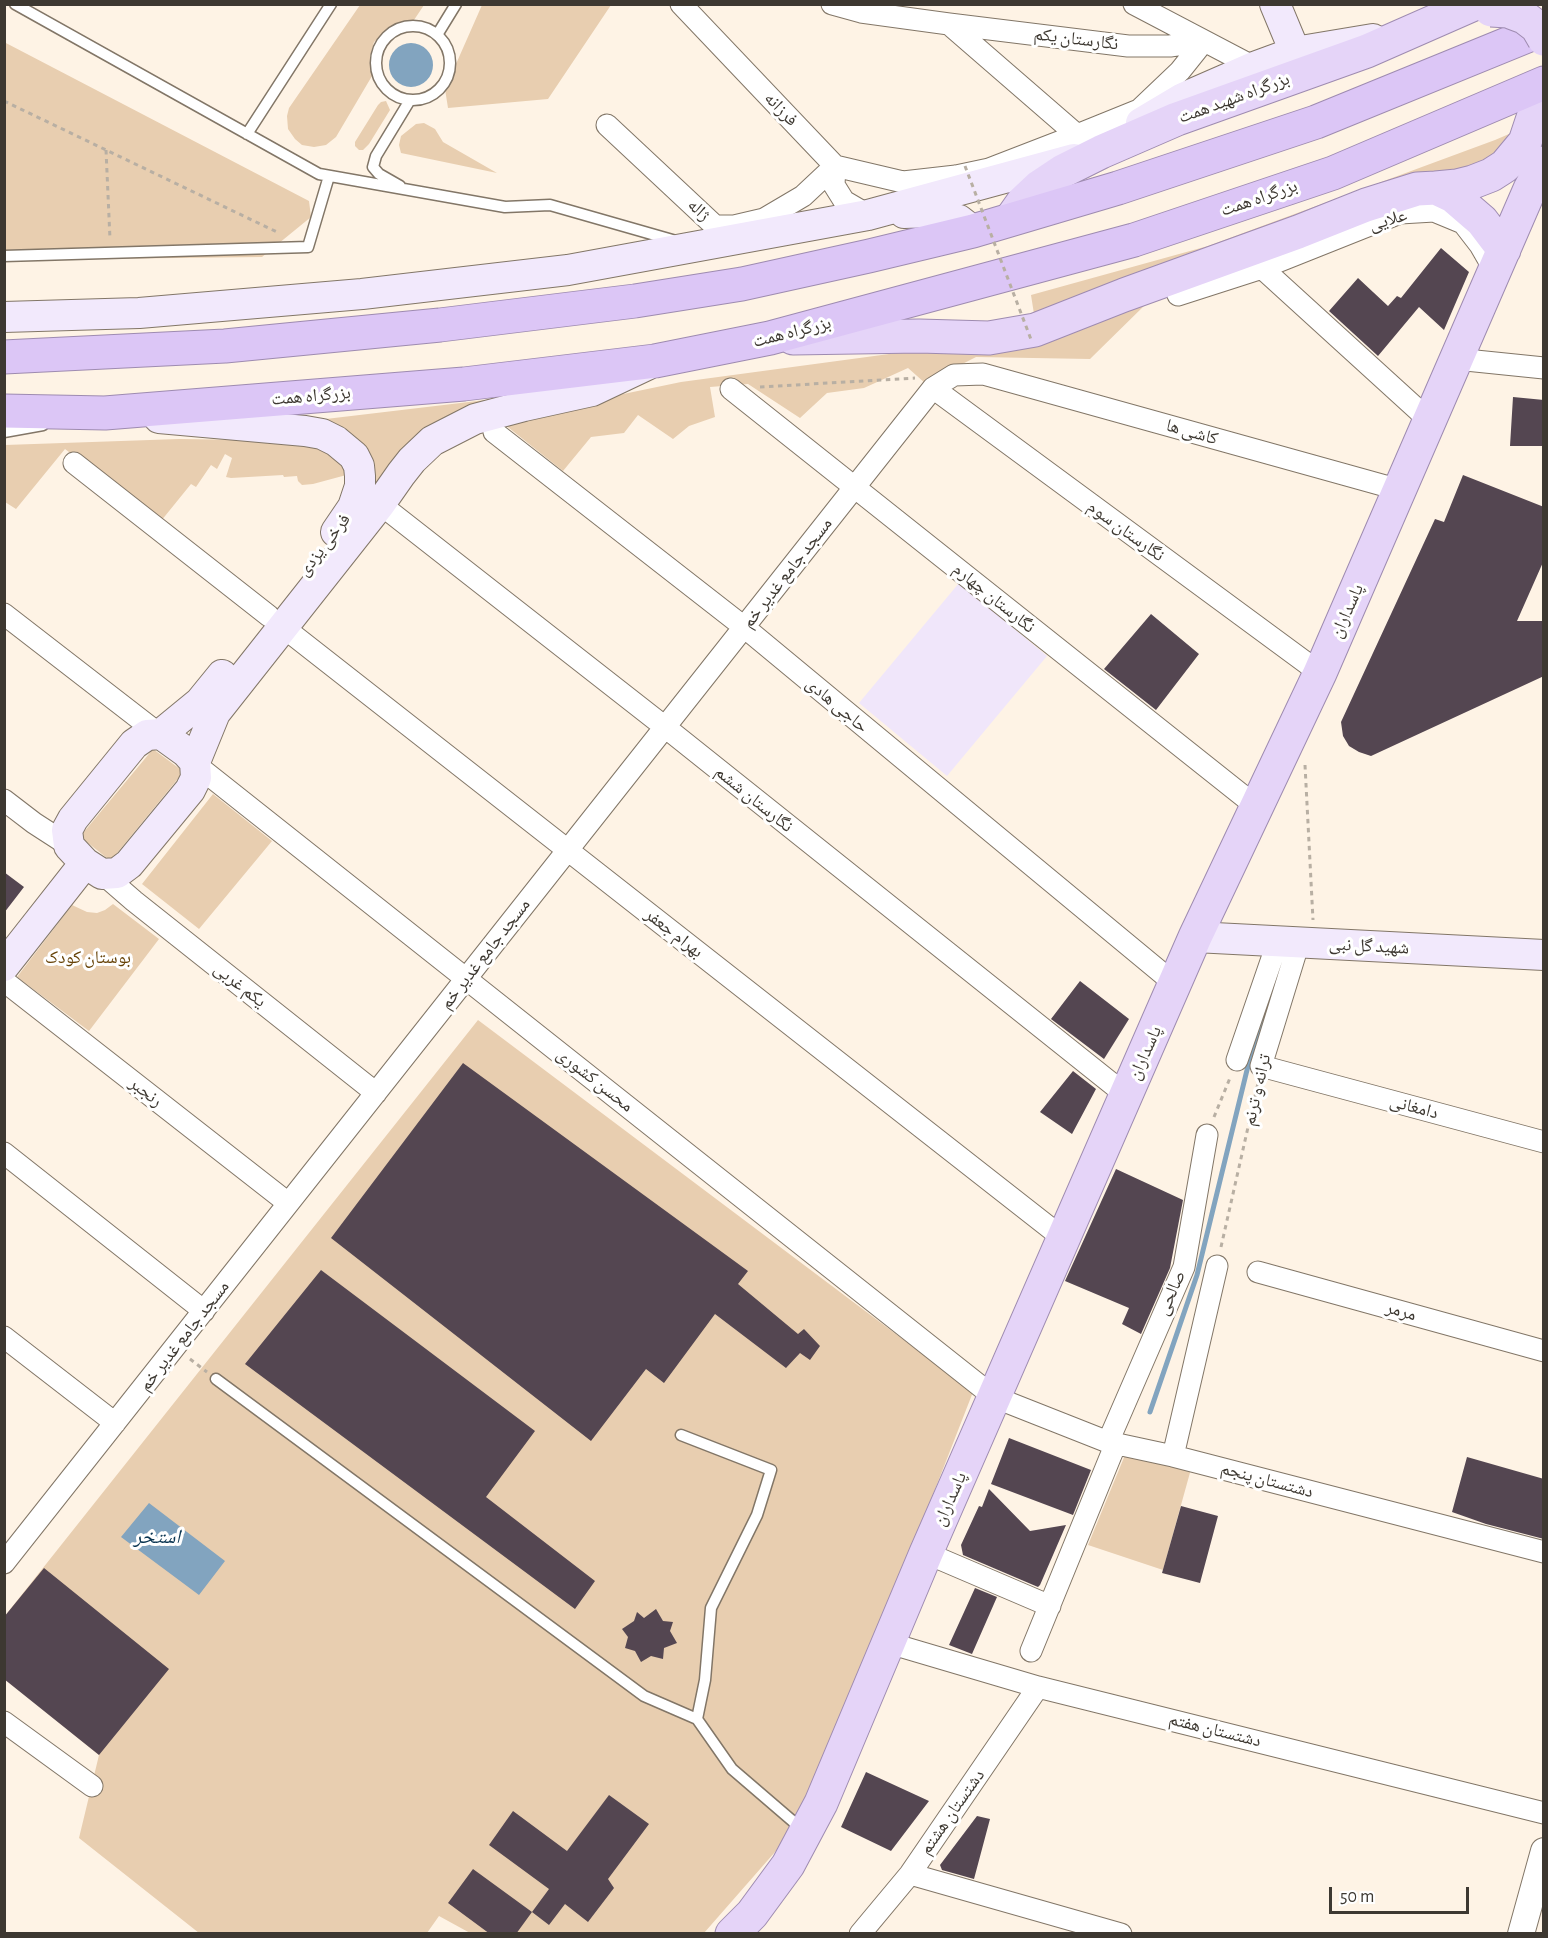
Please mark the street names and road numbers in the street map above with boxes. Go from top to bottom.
street label: نگارستان یکم [1032,23,1120,55]
street label: بزرگراه شهید همت [1176,68,1292,128]
street label: فرزانه [760,87,802,131]
street label: بزرگراه همت [1218,175,1300,221]
street label: ژاله [683,194,715,226]
street label: علایی [1366,204,1410,236]
street label: بزرگراه همت [751,312,833,352]
street label: بزرگراه همت [270,382,352,410]
street label: کاشی ها [1164,414,1220,450]
street label: نگارستان سوم [1083,496,1169,566]
street label: فرخی یزدی [293,509,355,581]
street label: مسجد جامع غدیر خم [737,513,837,633]
street label: نگارستان چهارم [948,558,1040,638]
street label: پاسداران [1326,580,1368,642]
street label: حاجی هادی [801,673,873,737]
street label: نگارستان ششم [711,761,797,837]
street label: مسجد جامع غدیر خم [435,894,535,1014]
street label: بهرام جعفر [640,903,708,963]
street label: شهید گل نبی [1328,933,1410,959]
street label: یکم غربی [209,958,271,1012]
street label: پاسداران [1124,1022,1166,1084]
street label: محسن کشوری [552,1043,638,1117]
street label: ترانه و ترنم [1238,1052,1276,1128]
street label: رنجبر [125,1072,167,1112]
street label: دامغانی [1387,1090,1441,1124]
street label: صالحی [1152,1267,1190,1319]
street label: مسجد جامع غدیر خم [134,1276,234,1396]
street label: مرمر [1383,1296,1419,1326]
street label: دشتستان پنجم [1218,1457,1316,1503]
street label: پاسداران [929,1468,971,1530]
street label: دشتستان هفتم [1167,1708,1263,1752]
street label: دشتستان هشتم [915,1765,989,1859]

